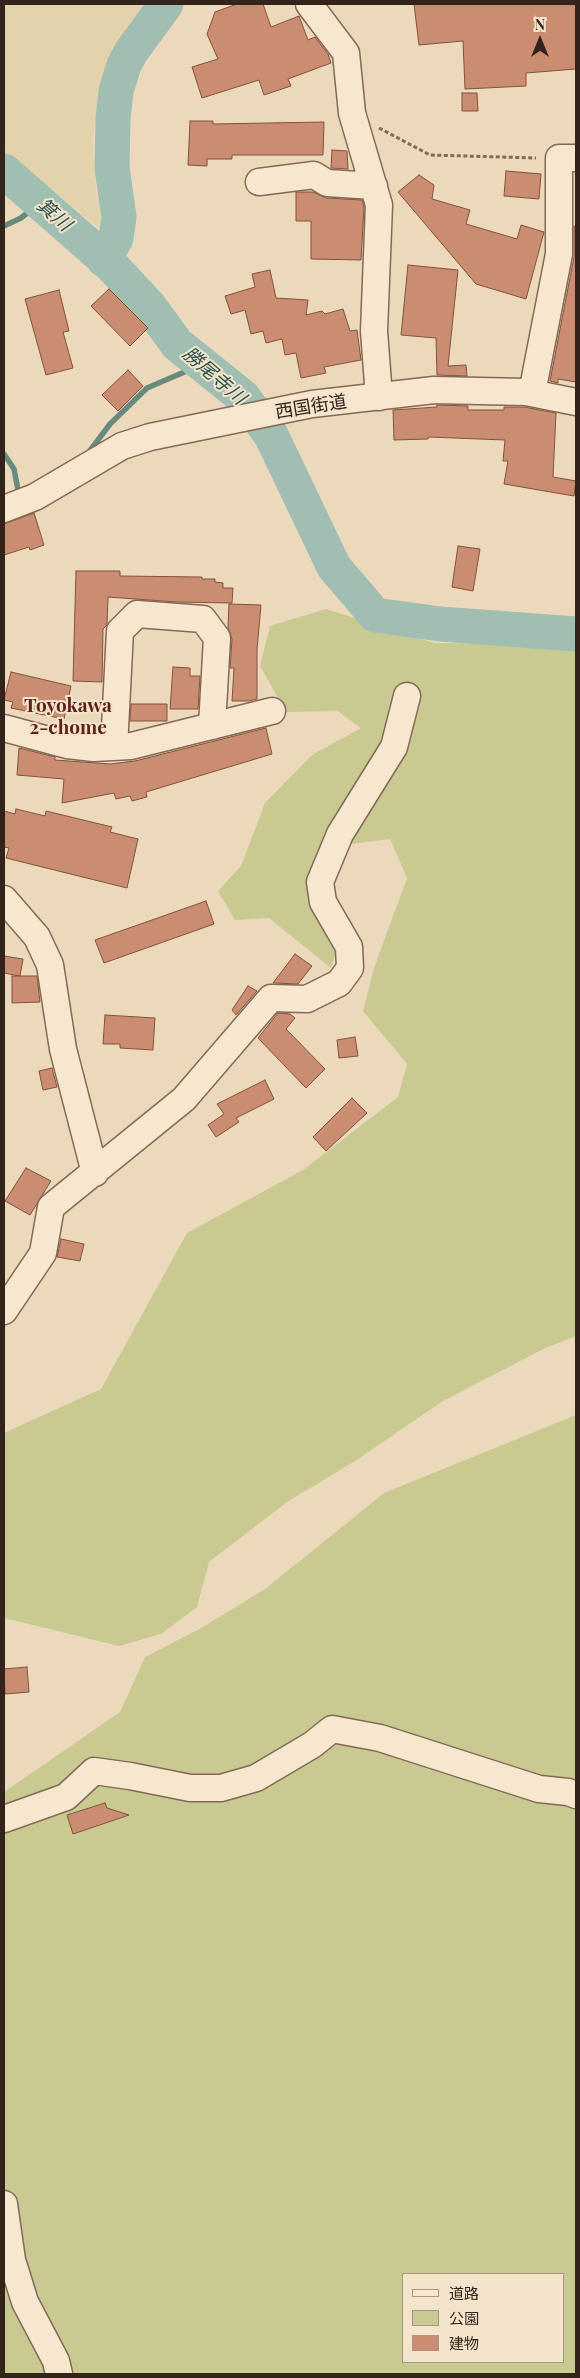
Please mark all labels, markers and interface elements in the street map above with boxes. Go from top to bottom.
north arrow [515,15,565,65]
text: N [535,15,545,34]
water label: 箕川 [32,194,76,236]
water label: 勝尾寺川 [178,342,250,410]
street label: 西国街道 [274,391,348,423]
district label: Toyokawa 2-chome [24,695,112,739]
legend [402,2273,565,2363]
text: 道路 [449,2283,479,2303]
text: 公園 [449,2308,479,2328]
text: 建物 [449,2333,479,2353]

